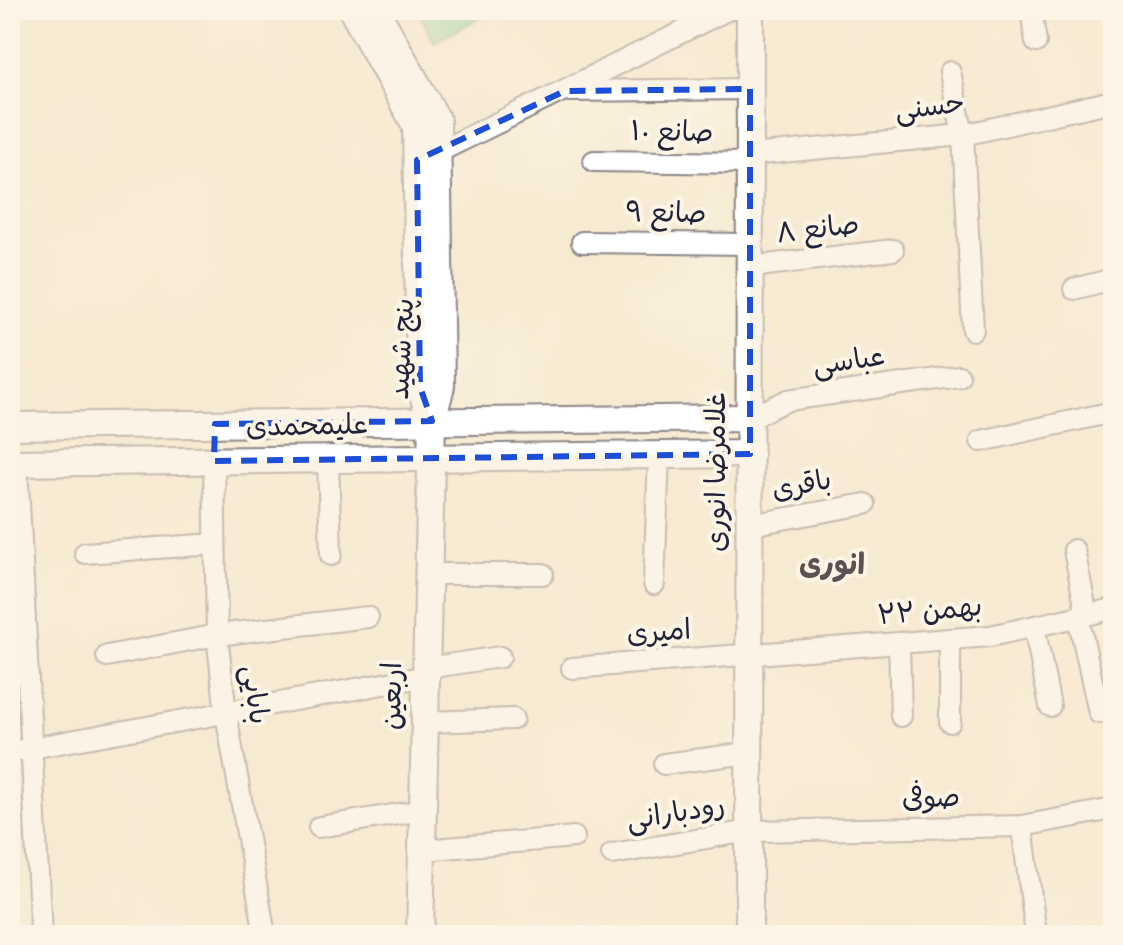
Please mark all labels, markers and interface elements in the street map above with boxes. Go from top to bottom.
street label: حسنی [893,84,967,134]
street label: صانع ۱۰ [630,113,714,155]
street label: صانع ۹ [625,194,707,236]
street label: صانع ۸ [774,206,862,256]
street label: پنج شهید [381,297,427,401]
street label: عباسی [810,338,888,388]
street label: غلامرضا انوری [698,392,739,552]
street label: علیمحمدی [246,406,368,450]
street label: باقری [769,461,835,513]
district label: انوری [799,545,865,589]
street label: ۲۲ بهمن [876,588,984,638]
street label: امیری [625,611,693,657]
street label: اربعین [373,662,415,730]
street label: بابایی [229,663,277,727]
street label: صوفی [901,779,961,821]
street label: رودبارانی [624,787,728,843]

